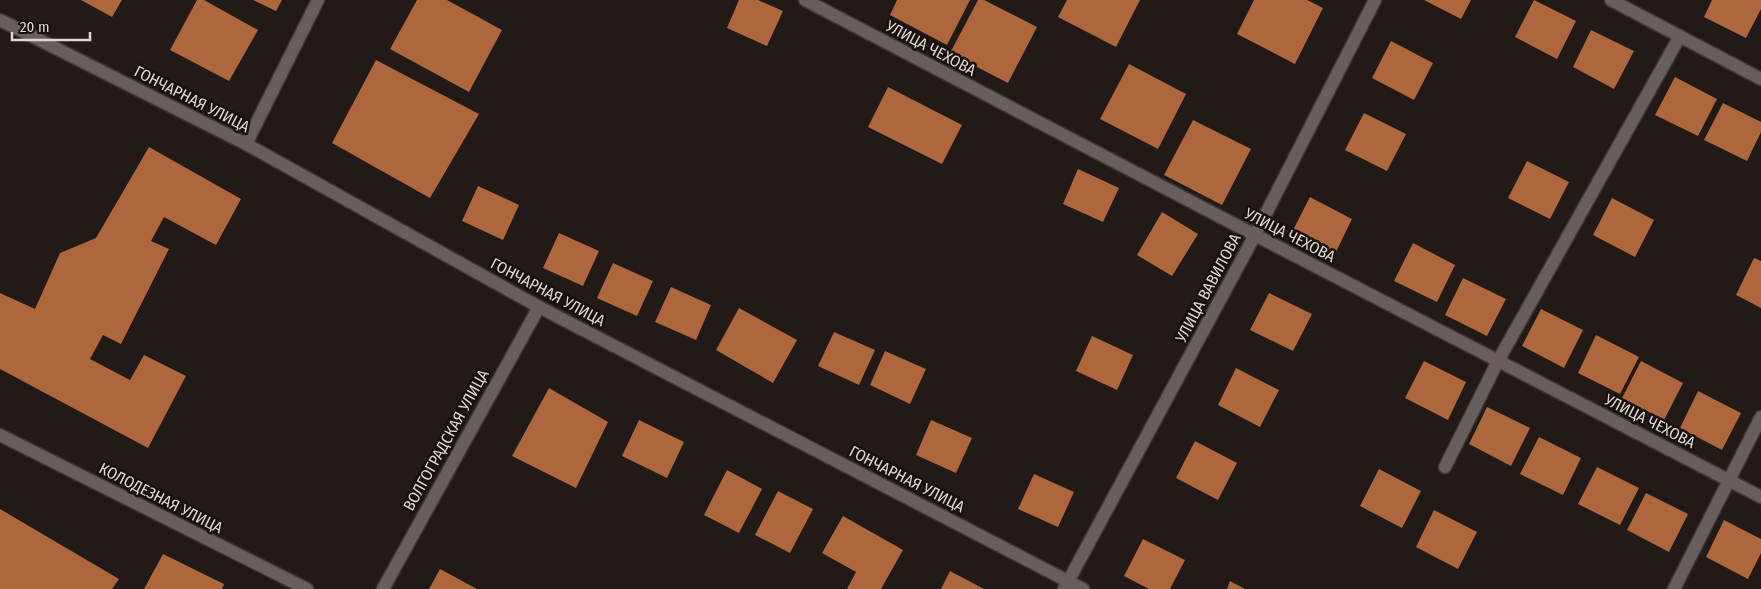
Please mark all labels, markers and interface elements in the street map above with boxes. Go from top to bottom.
scale bar [12,10,90,42]
street label: УЛИЦА ЧЕХОВА [882,16,980,80]
text: 20 m [20,18,50,36]
street label: ГОНЧАРНАЯ УЛИЦА [131,62,253,137]
street label: УЛИЦА ЧЕХОВА [1241,204,1339,266]
street label: УЛИЦА ВАВИЛОВА [1171,230,1245,347]
street label: ГОНЧАРНАЯ УЛИЦА [487,254,609,330]
street label: ВОЛГОГРАДСКАЯ УЛИЦА [399,365,493,514]
street label: УЛИЦА ЧЕХОВА [1601,390,1699,452]
street label: ГОНЧАРНАЯ УЛИЦА [846,442,968,517]
street label: КОЛОДЕЗНАЯ УЛИЦА [96,459,227,538]

